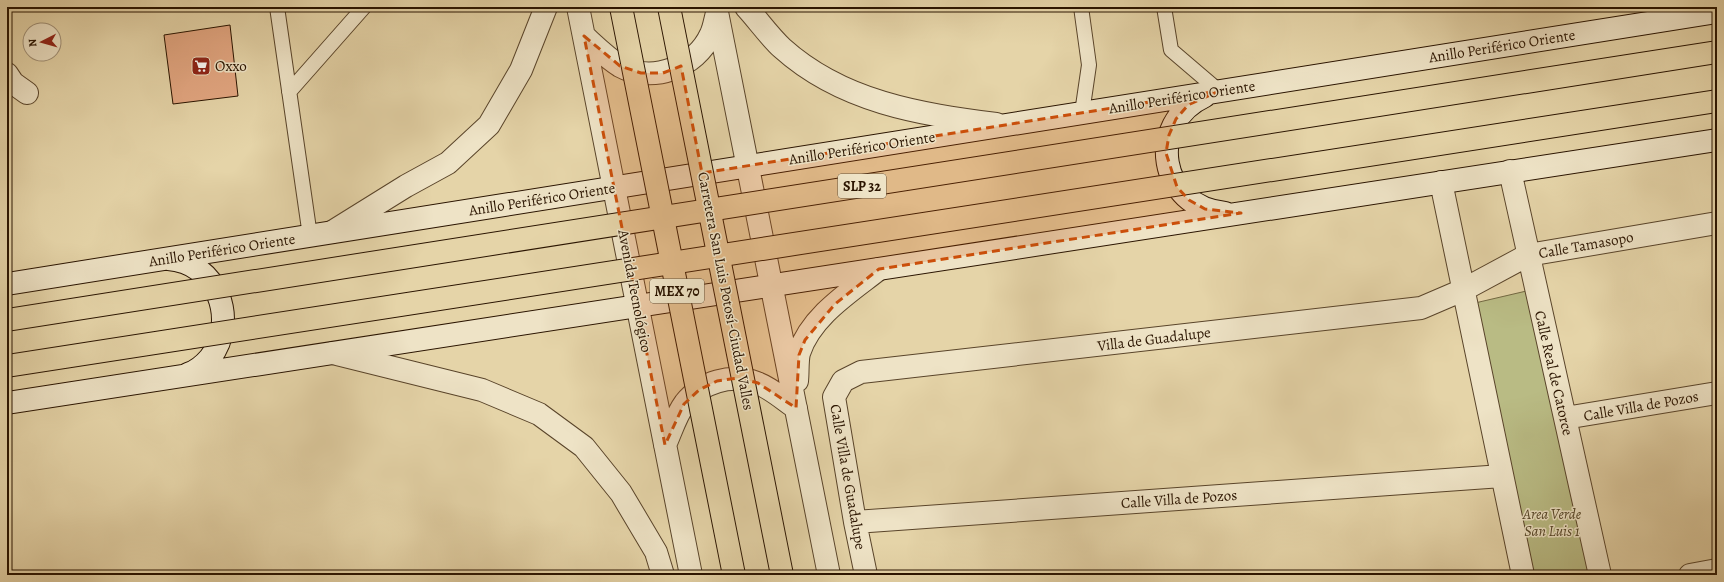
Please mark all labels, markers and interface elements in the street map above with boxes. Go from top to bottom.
north arrow [22,22,62,62]
street label: Anillo Periférico Oriente [1426,25,1577,68]
text: N [25,38,40,48]
supermarket icon: Oxxo [190,55,212,77]
place label: Oxxo [215,56,247,76]
street label: Anillo Periférico Oriente [1106,76,1257,119]
street label: Anillo Periférico Oriente [786,127,937,170]
street label: Carretera San Luis Potosí-Ciudad Valles [693,170,759,412]
road number: SLP 32 [838,174,886,198]
street label: Anillo Periférico Oriente [466,178,617,221]
street label: Avenida Tecnológico [613,227,657,354]
street label: Calle Tamasopo [1537,227,1635,263]
street label: Anillo Periférico Oriente [146,229,297,272]
road number: MEX 70 [650,279,704,303]
street label: Calle Real de Catorce [1530,309,1578,438]
street label: Villa de Guadalupe [1095,322,1212,356]
street label: Calle Villa de Pozos [1582,386,1700,426]
street label: Calle Villa de Guadalupe [825,403,871,552]
street label: Calle Villa de Pozos [1120,485,1238,513]
park label: Area Verde San Luis 1 [1522,504,1582,541]

